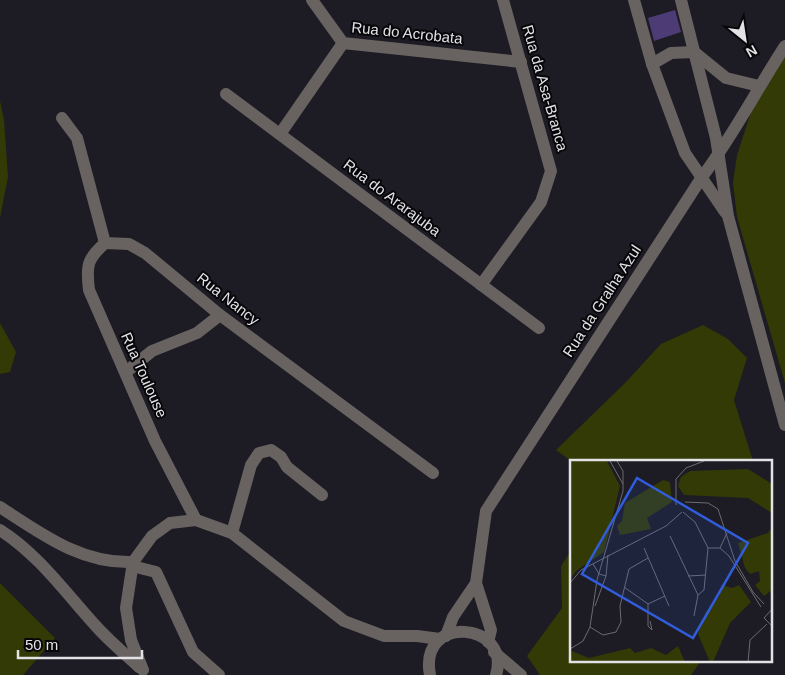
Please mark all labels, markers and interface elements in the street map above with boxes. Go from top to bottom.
north arrow [720,15,770,65]
street label: Rua do Acrobata [351,18,464,47]
street label: Rua da Asa-Branca [519,23,572,153]
text: N [743,42,760,61]
street label: Rua do Ararajuba [341,156,445,240]
street label: Rua da Gralha Azul [559,242,644,360]
street label: Rua Nancy [194,269,263,328]
street label: Rua Toulouse [118,330,171,420]
inset map [570,460,772,662]
scale bar [18,628,141,660]
text: 50 m [25,636,58,653]

